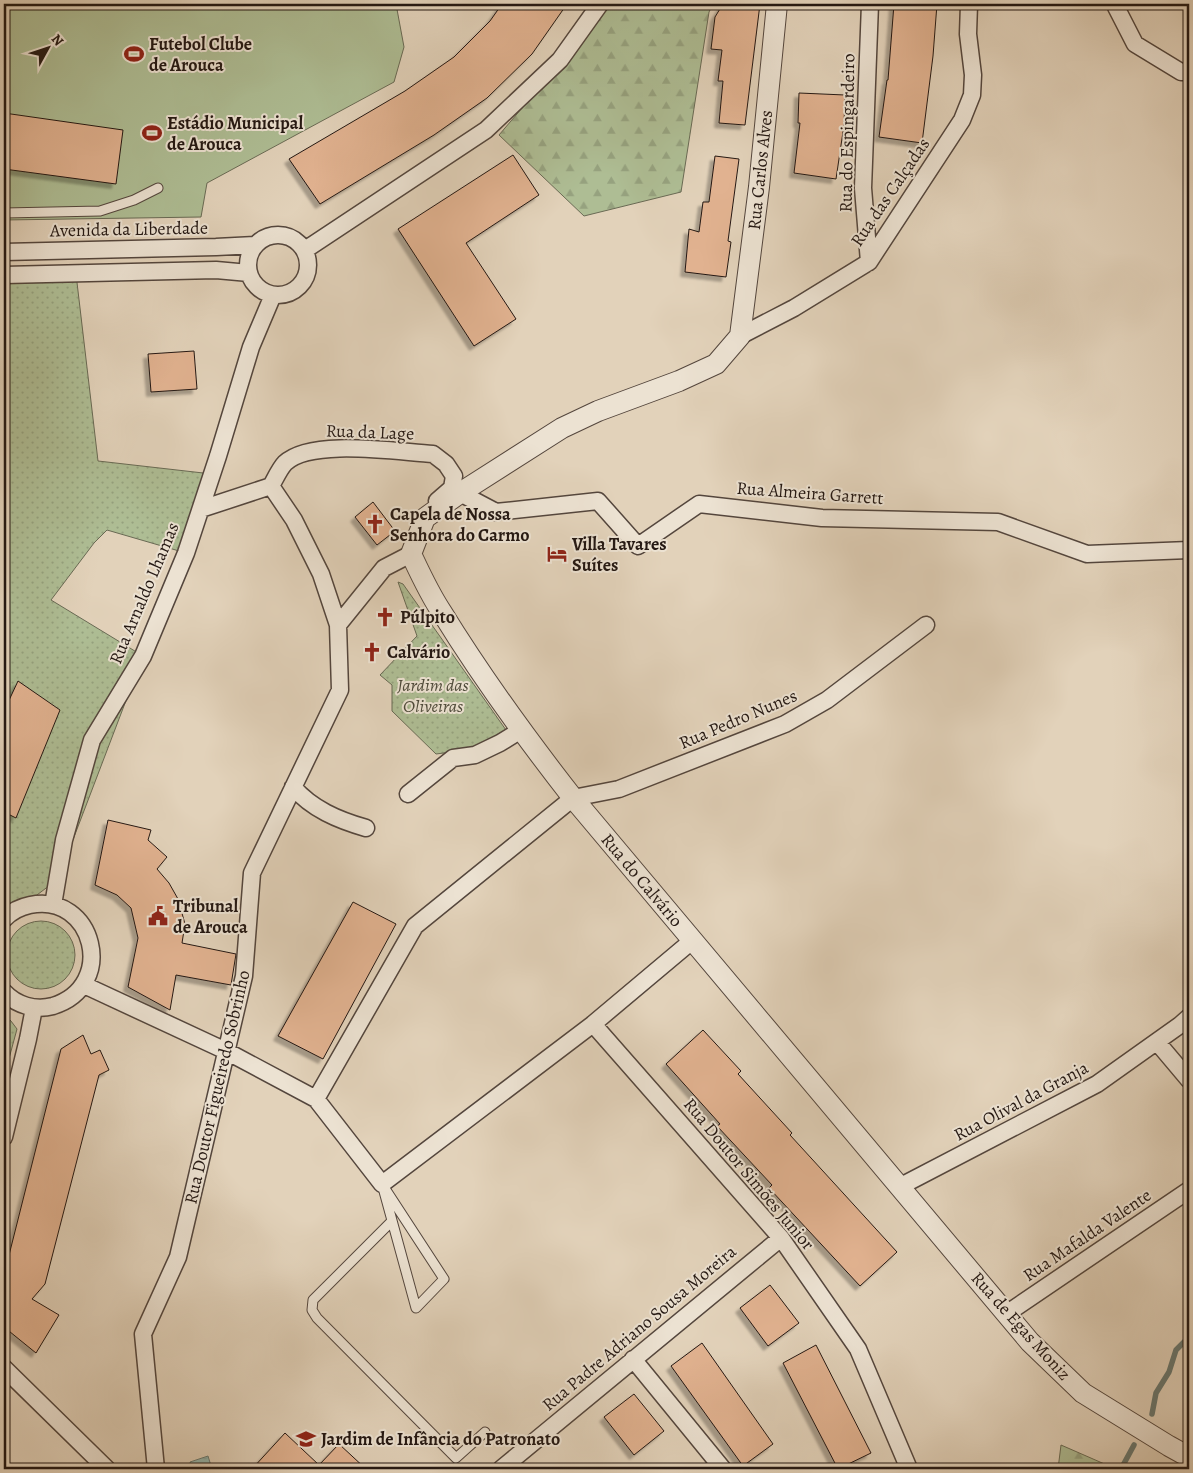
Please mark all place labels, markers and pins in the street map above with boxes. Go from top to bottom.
place label: Futebol Clube de Arouca [149,32,252,77]
sports icon: Futebol Clube de Arouca [123,43,145,65]
place label: Estádio Municipal de Arouca [167,111,303,156]
sports icon: Estádio Municipal de Arouca [141,122,163,144]
place label: Capela de Nossa Senhora do Carmo [390,502,530,547]
church icon: Capela de Nossa Senhora do Carmo [364,513,386,535]
place label: Villa Tavares Suítes [571,532,667,577]
hotel icon: Villa Tavares Suítes [546,543,568,565]
place label: Púlpito [400,605,455,629]
church icon: Púlpito [374,606,396,628]
place label: Calvário [387,640,450,664]
church icon: Calvário [361,641,383,663]
place label: Tribunal de Arouca [173,894,248,939]
public building icon: Tribunal de Arouca [147,905,169,927]
place label: Jardim de Infância do Patronato [321,1427,560,1451]
school or university icon: Jardim de Infância do Patronato [295,1428,317,1450]

